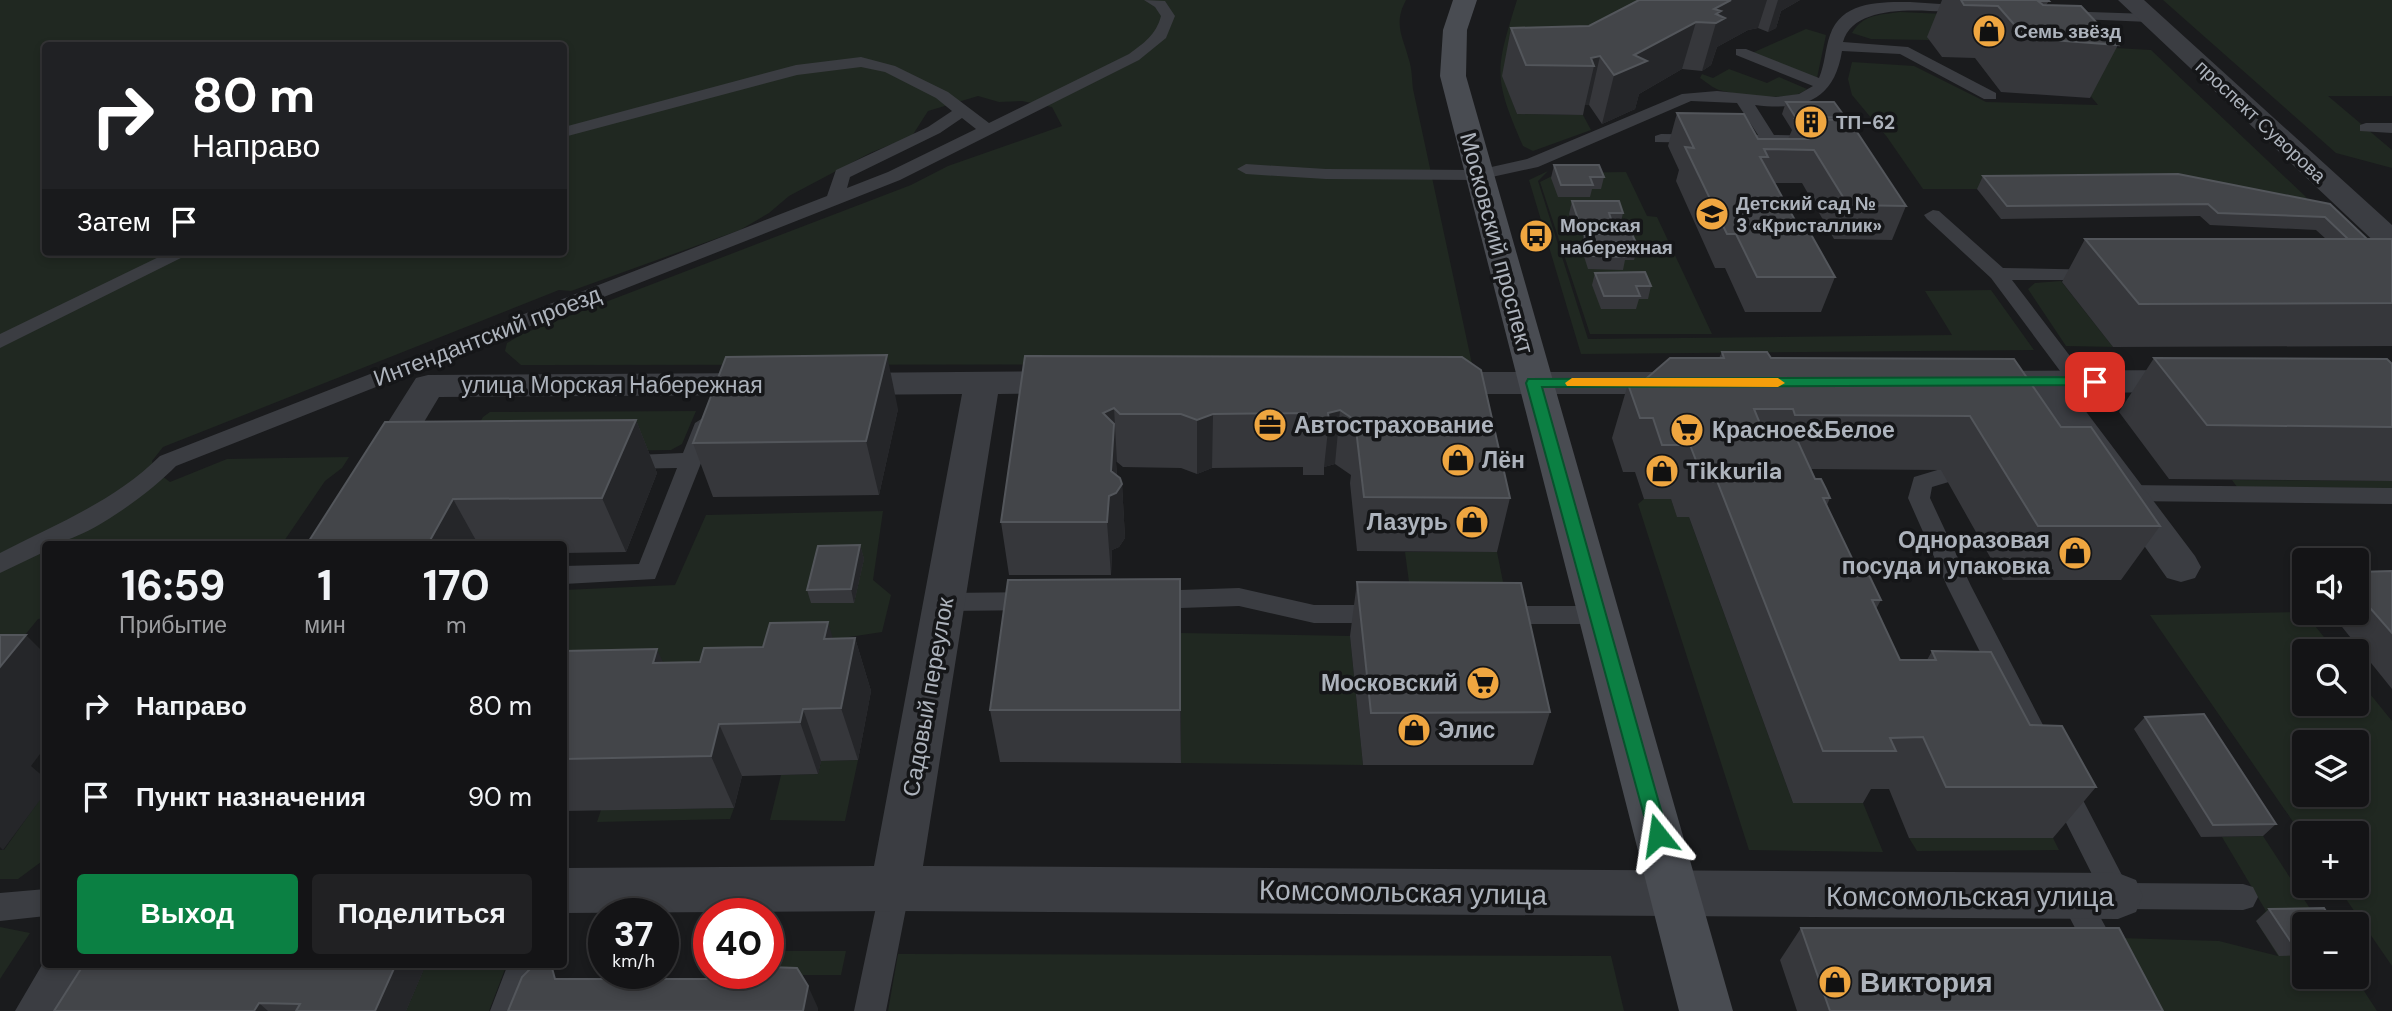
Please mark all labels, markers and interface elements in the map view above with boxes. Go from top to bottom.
shop icon: Семь звёзд [1970,12,2008,50]
place label: Семь звёзд [2014,19,2121,44]
street label: проспект Суворова [2190,54,2331,189]
text: 80 m [192,63,315,127]
icon: right [77,70,168,161]
building icon: ТП-62 [1792,103,1830,141]
place label: ТП-62 [1836,110,1895,135]
text: Направо [192,125,320,167]
street label: Московский проспект [1453,129,1541,357]
place label: Детский сад № 3 «Кристаллик» [1736,191,1882,238]
school or university icon: Детский сад № 3 «Кристаллик» [1693,195,1731,233]
icon: arrive [165,203,203,241]
text: Затем [77,205,151,239]
place label: Морская набережная [1560,213,1673,260]
bus stop icon: Морская набережная [1517,217,1555,255]
street label: Интендантский проезд [369,279,606,393]
pin [2065,352,2125,412]
icon: arrive [2076,363,2114,401]
street label: улица Морская Набережная [461,370,763,400]
office icon: Автострахование [1251,406,1289,444]
place label: Автострахование [1294,410,1494,440]
supermarket icon: Красное&Белое [1668,411,1706,449]
place label: Красное&Белое [1712,415,1895,445]
shop icon: Лён [1439,441,1477,479]
place label: Лён [1482,445,1525,475]
shop icon: Tikkurila [1643,452,1681,490]
place label: Tikkurila [1686,456,1782,486]
shop icon: Лазурь [1453,503,1491,541]
place label: Лазурь [1367,507,1448,537]
place label: Одноразовая посуда и упаковка [1842,525,2050,581]
shop icon: Одноразовая посуда и упаковка [2056,534,2094,572]
map controls [2292,548,2369,989]
button: sound [2292,548,2369,625]
text: 16:59 [121,558,225,613]
text: 1 [317,558,333,613]
text: 170 [423,558,490,613]
street label: Садовый переулок [896,594,960,799]
text: Прибытие [119,610,227,640]
text: мин [304,610,346,640]
text: m [446,610,467,640]
button: search [2292,639,2369,716]
supermarket icon: Московский [1464,664,1502,702]
place label: Московский [1321,668,1458,698]
icon: right [77,687,115,725]
text: Направо [136,689,247,723]
text: 80 m [468,689,532,723]
shop icon: Элис [1395,711,1433,749]
place label: Элис [1438,715,1496,745]
button: layers [2292,730,2369,807]
icon: arrive [77,778,115,816]
text: Пункт назначения [136,780,366,814]
text: 90 m [468,780,532,814]
position arrow [1621,798,1695,872]
button: + [2292,821,2369,898]
street label: Комсомольская улица [1259,871,1548,914]
button: Выход [77,874,298,954]
button: Поделиться [312,874,532,954]
street label: Комсомольская улица [1826,878,2115,915]
speed limit sign: 40 [693,898,784,989]
text: 37 [614,911,653,957]
button: − [2292,912,2369,989]
text: km/h [612,949,655,973]
shop icon: Виктория [1816,963,1854,1001]
place label: Виктория [1860,964,1993,1001]

